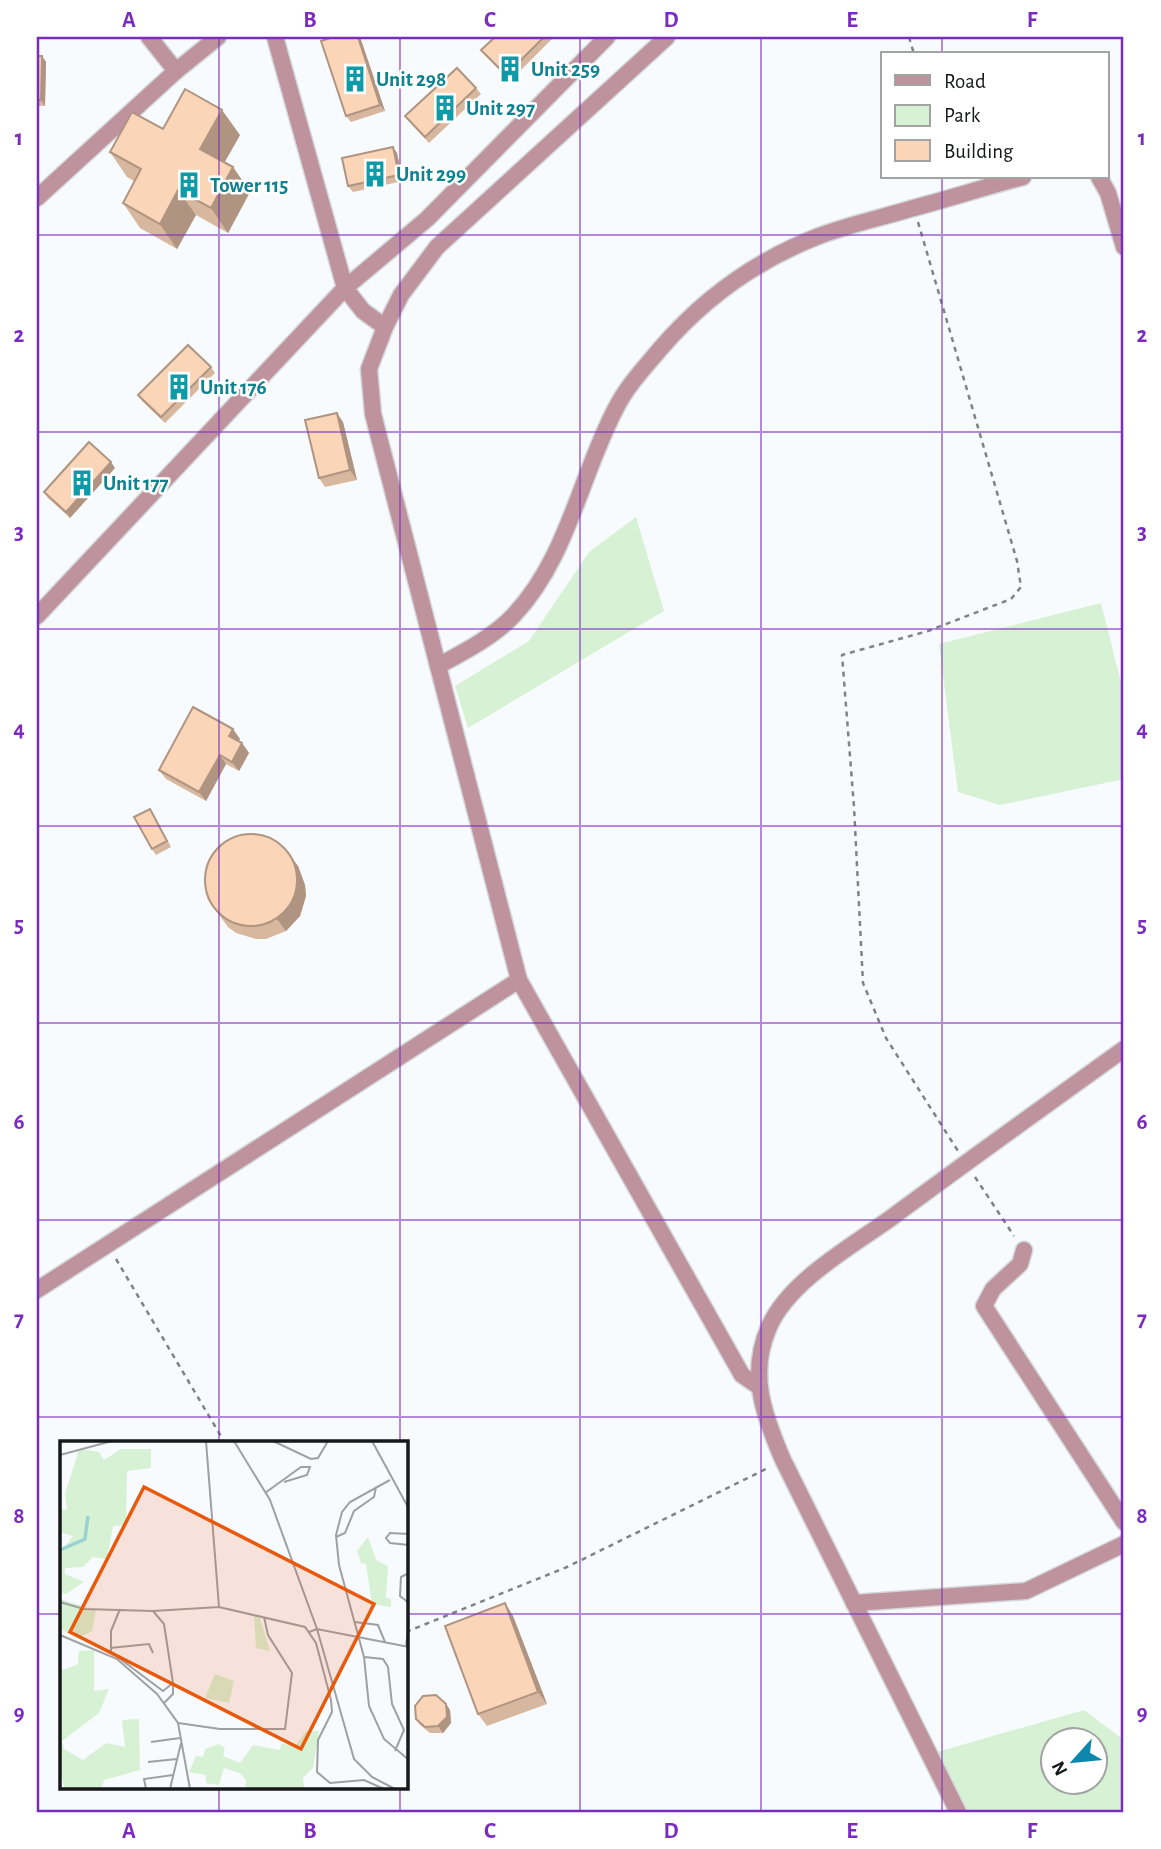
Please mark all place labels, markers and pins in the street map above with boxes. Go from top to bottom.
building icon: Unit 259 [495,54,525,84]
place label: Unit 259 [531,59,600,80]
building icon: Unit 298 [340,64,370,94]
place label: Unit 298 [376,69,446,90]
building icon: Unit 297 [430,93,460,123]
place label: Unit 297 [466,98,535,119]
building icon: Unit 299 [360,159,390,189]
place label: Unit 299 [396,164,466,185]
building icon: Tower 115 [174,170,204,200]
place label: Tower 115 [210,175,288,196]
building icon: Unit 176 [164,372,194,402]
place label: Unit 176 [200,377,267,398]
building icon: Unit 177 [67,468,97,498]
place label: Unit 177 [103,473,169,494]

